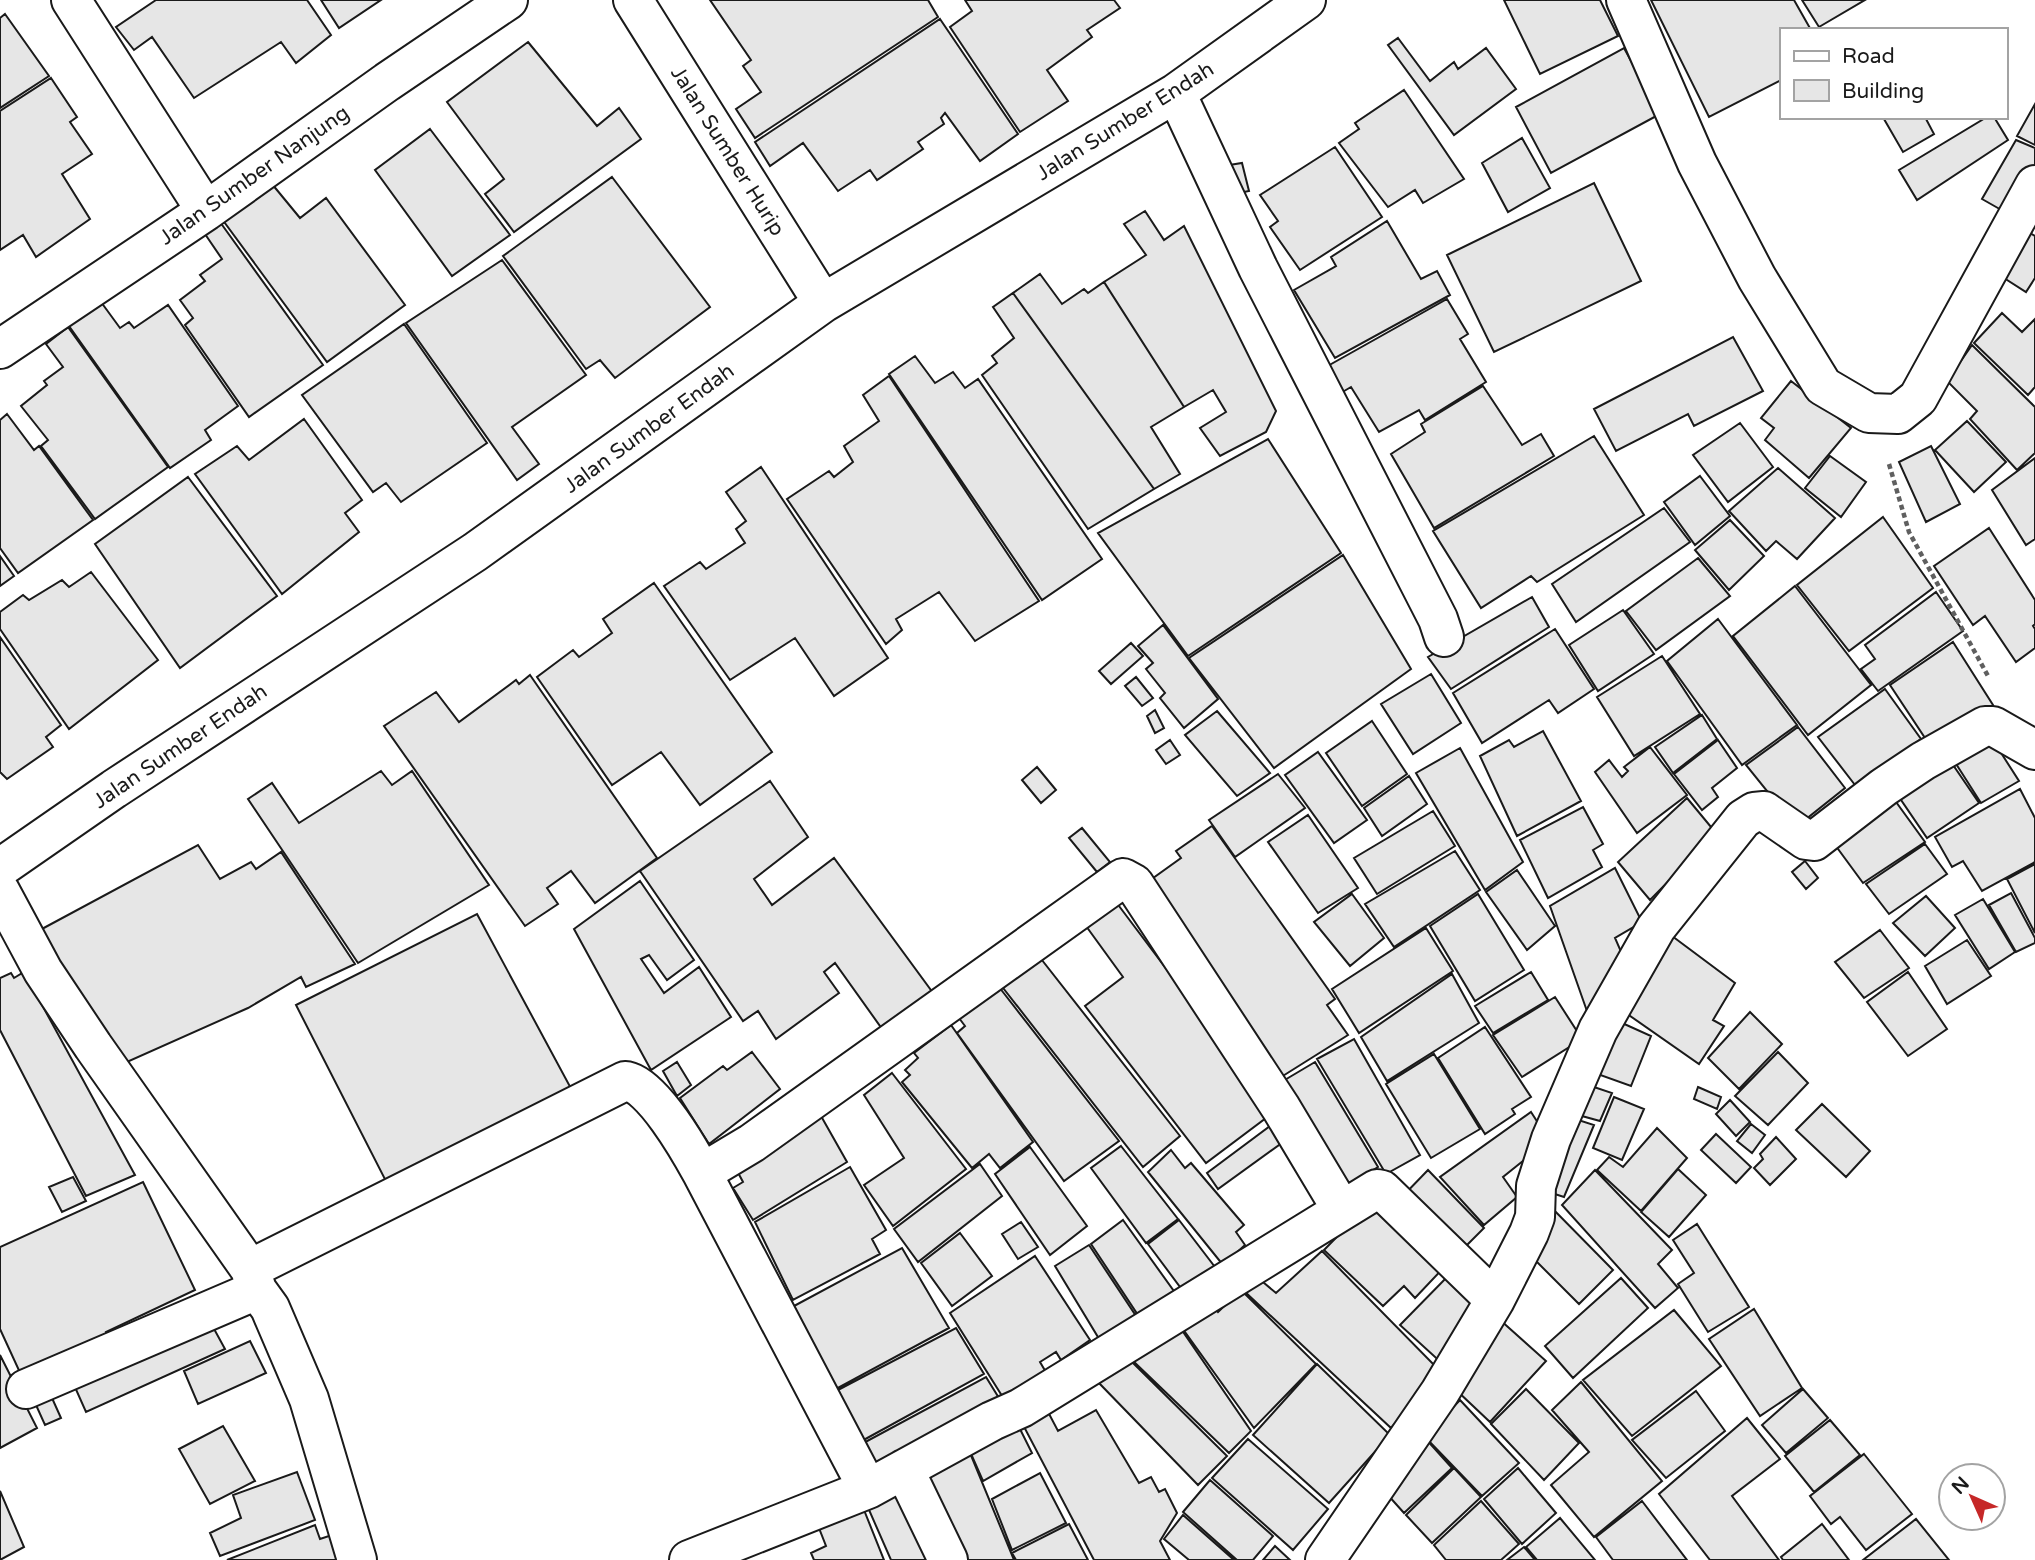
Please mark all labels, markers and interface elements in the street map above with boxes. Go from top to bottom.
legend [1780,28,2007,119]
text: Road [1842,44,1895,69]
street label: Jalan Sumber Endah [1032,57,1218,186]
street label: Jalan Sumber Hurip [665,62,790,241]
text: Building [1842,79,1924,104]
street label: Jalan Sumber Nanjung [155,100,354,250]
street label: Jalan Sumber Endah [559,358,739,499]
street label: Jalan Sumber Endah [89,679,272,814]
north arrow [1937,1462,2007,1532]
text: N [1948,1473,1974,1499]

